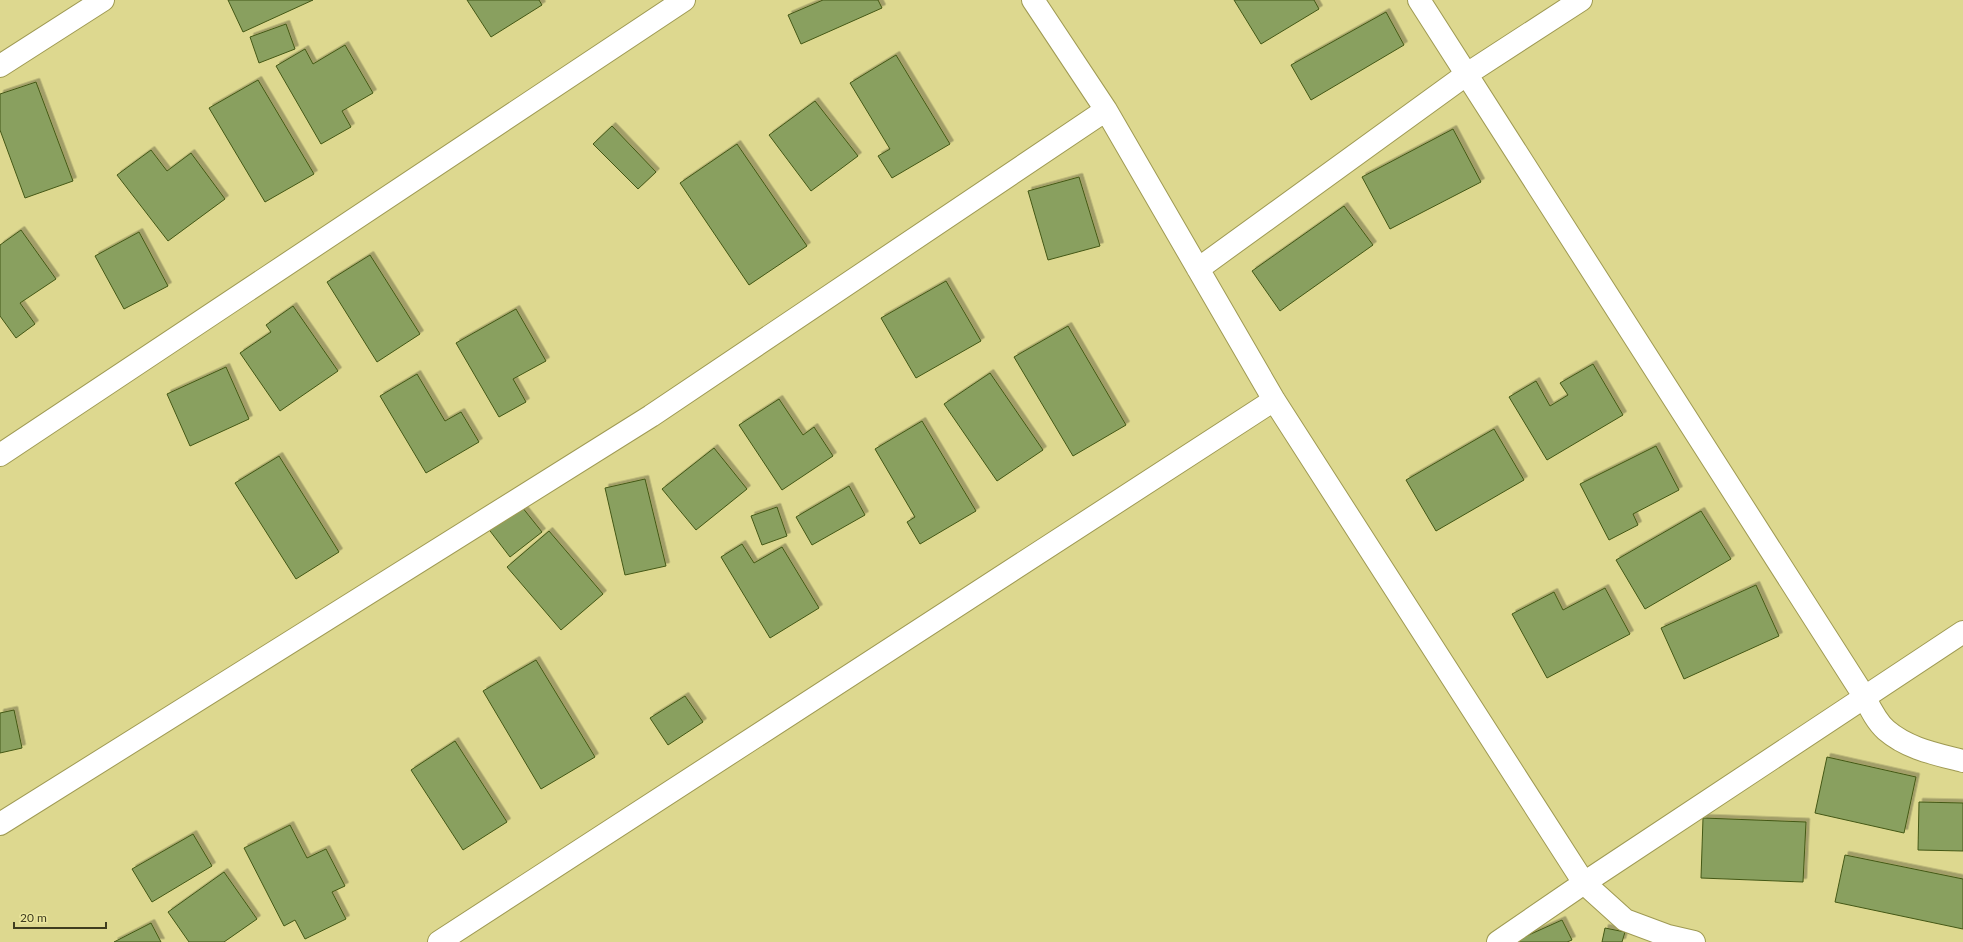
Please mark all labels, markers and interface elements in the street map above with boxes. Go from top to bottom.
scale bar [14,904,106,930]
text: 20 m [20,910,47,925]

